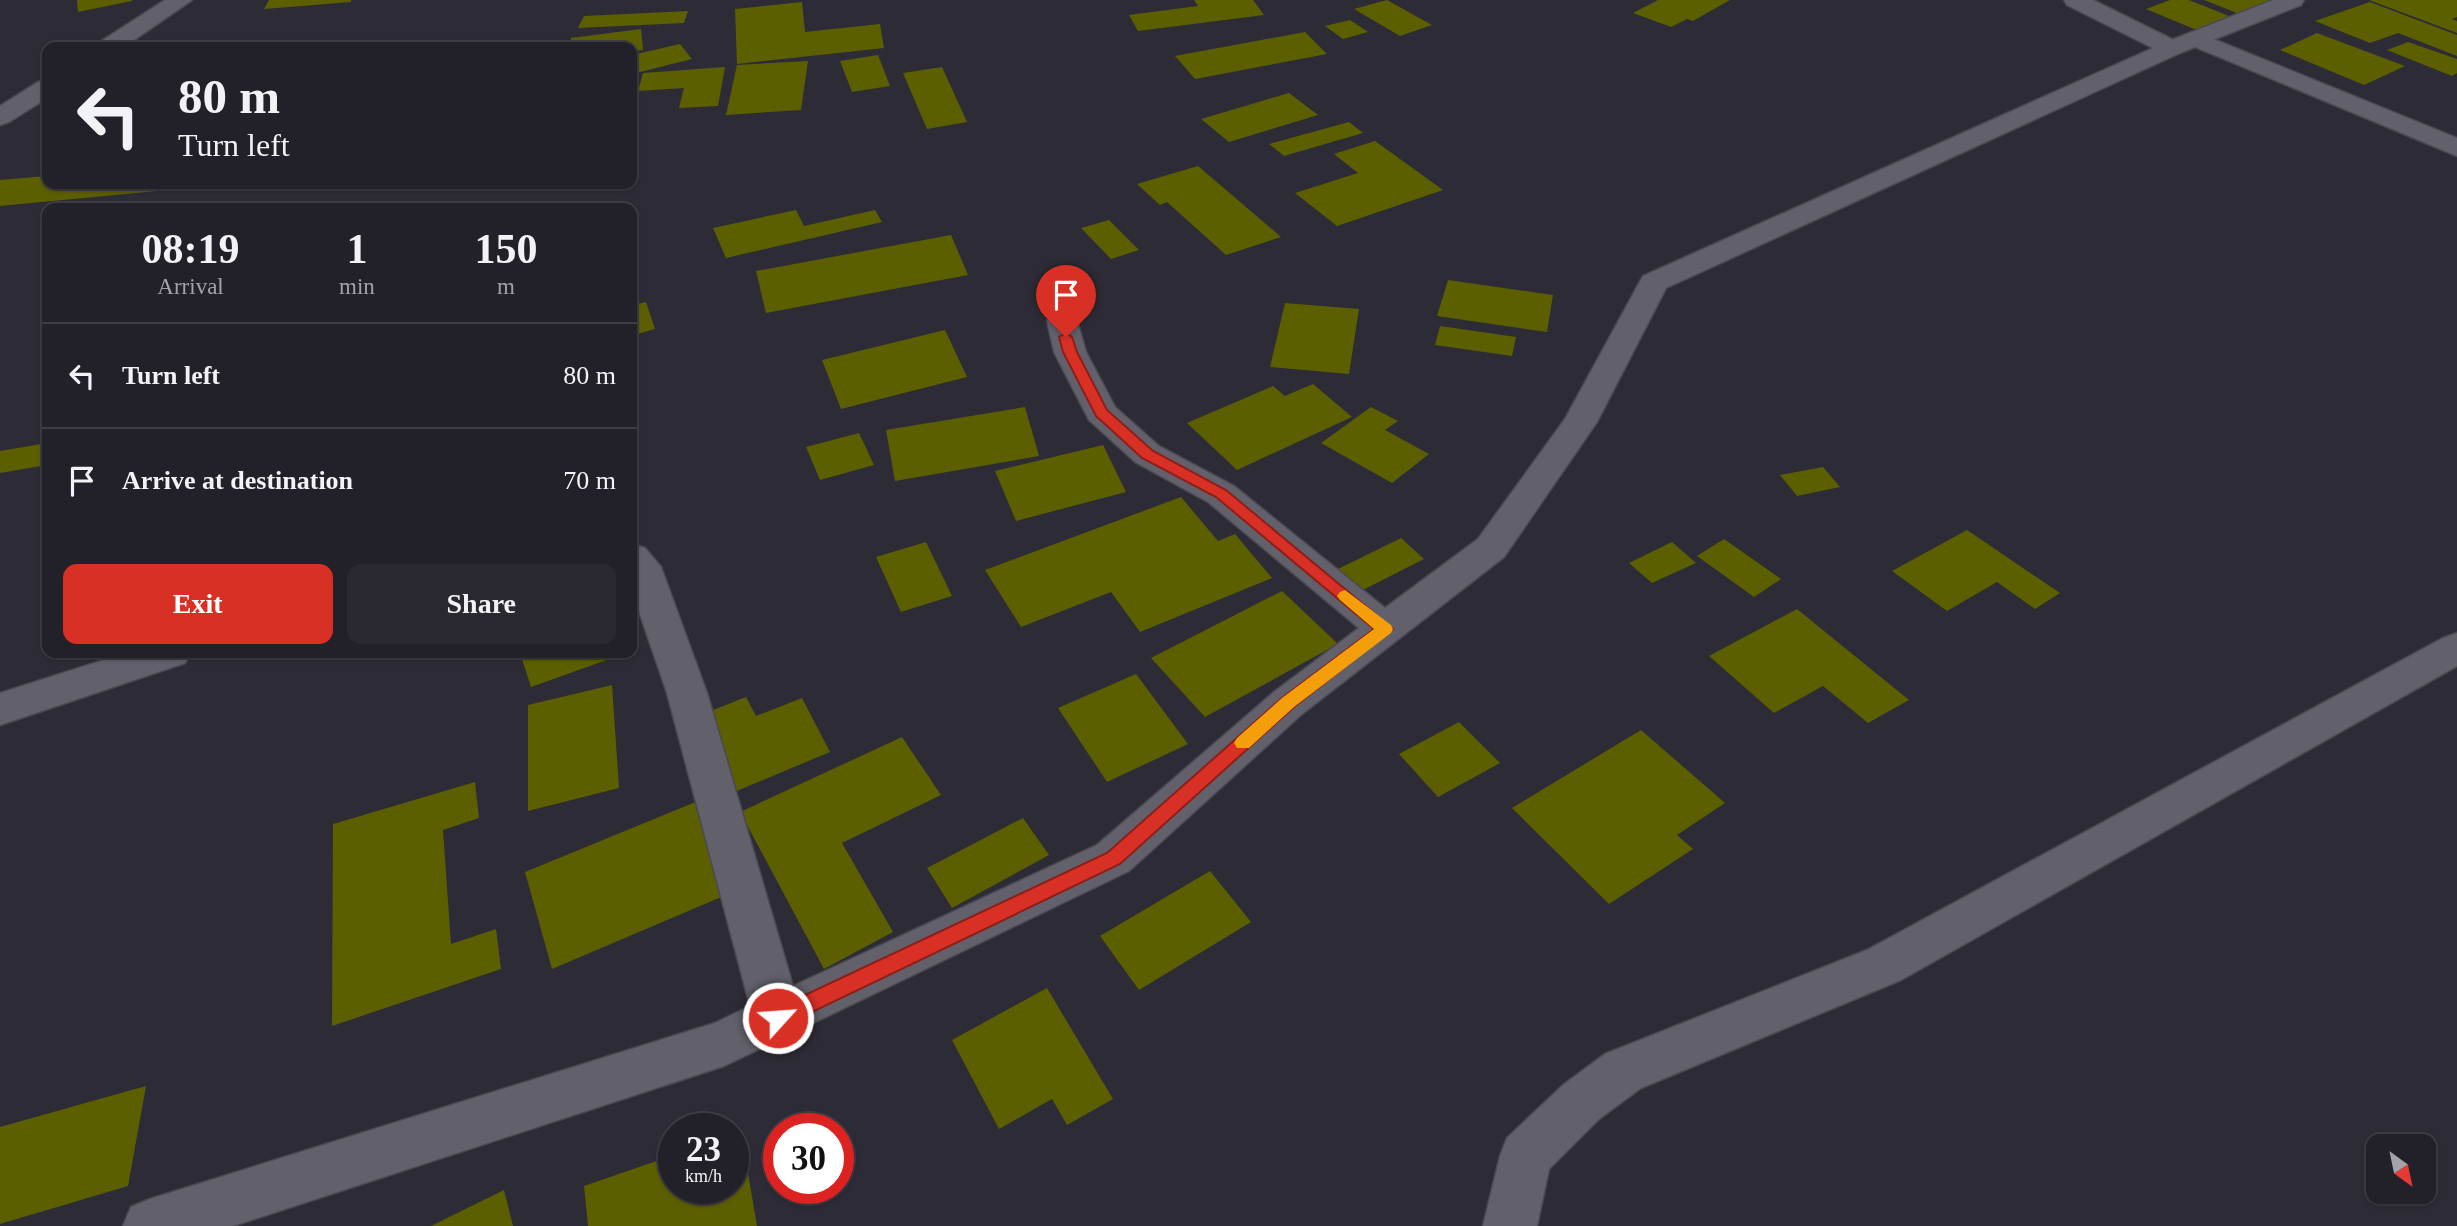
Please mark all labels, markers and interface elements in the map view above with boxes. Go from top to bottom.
text: 80 m [178,69,280,124]
icon: left [63,70,154,161]
text: Turn left [178,127,290,163]
text: 08:19 [142,226,240,272]
text: 1 [346,226,367,272]
text: 150 [474,226,537,272]
pin [1036,265,1096,337]
text: Arrival [157,274,224,299]
text: min [339,274,375,299]
text: m [497,274,515,299]
icon: arrive [1047,276,1085,314]
icon: left [63,357,101,395]
text: Turn left [122,361,220,390]
text: 80 m [563,361,616,390]
icon: arrive [63,462,101,500]
text: Arrive at destination [122,466,353,495]
text: 70 m [563,466,616,495]
button: Exit [63,564,333,644]
button: Share [347,564,616,644]
position arrow [741,981,815,1055]
speed limit sign: 30 [763,1113,854,1204]
text: 23 [686,1130,721,1169]
north arrow [2366,1134,2436,1204]
map controls [2366,1134,2436,1204]
text: km/h [685,1166,722,1186]

